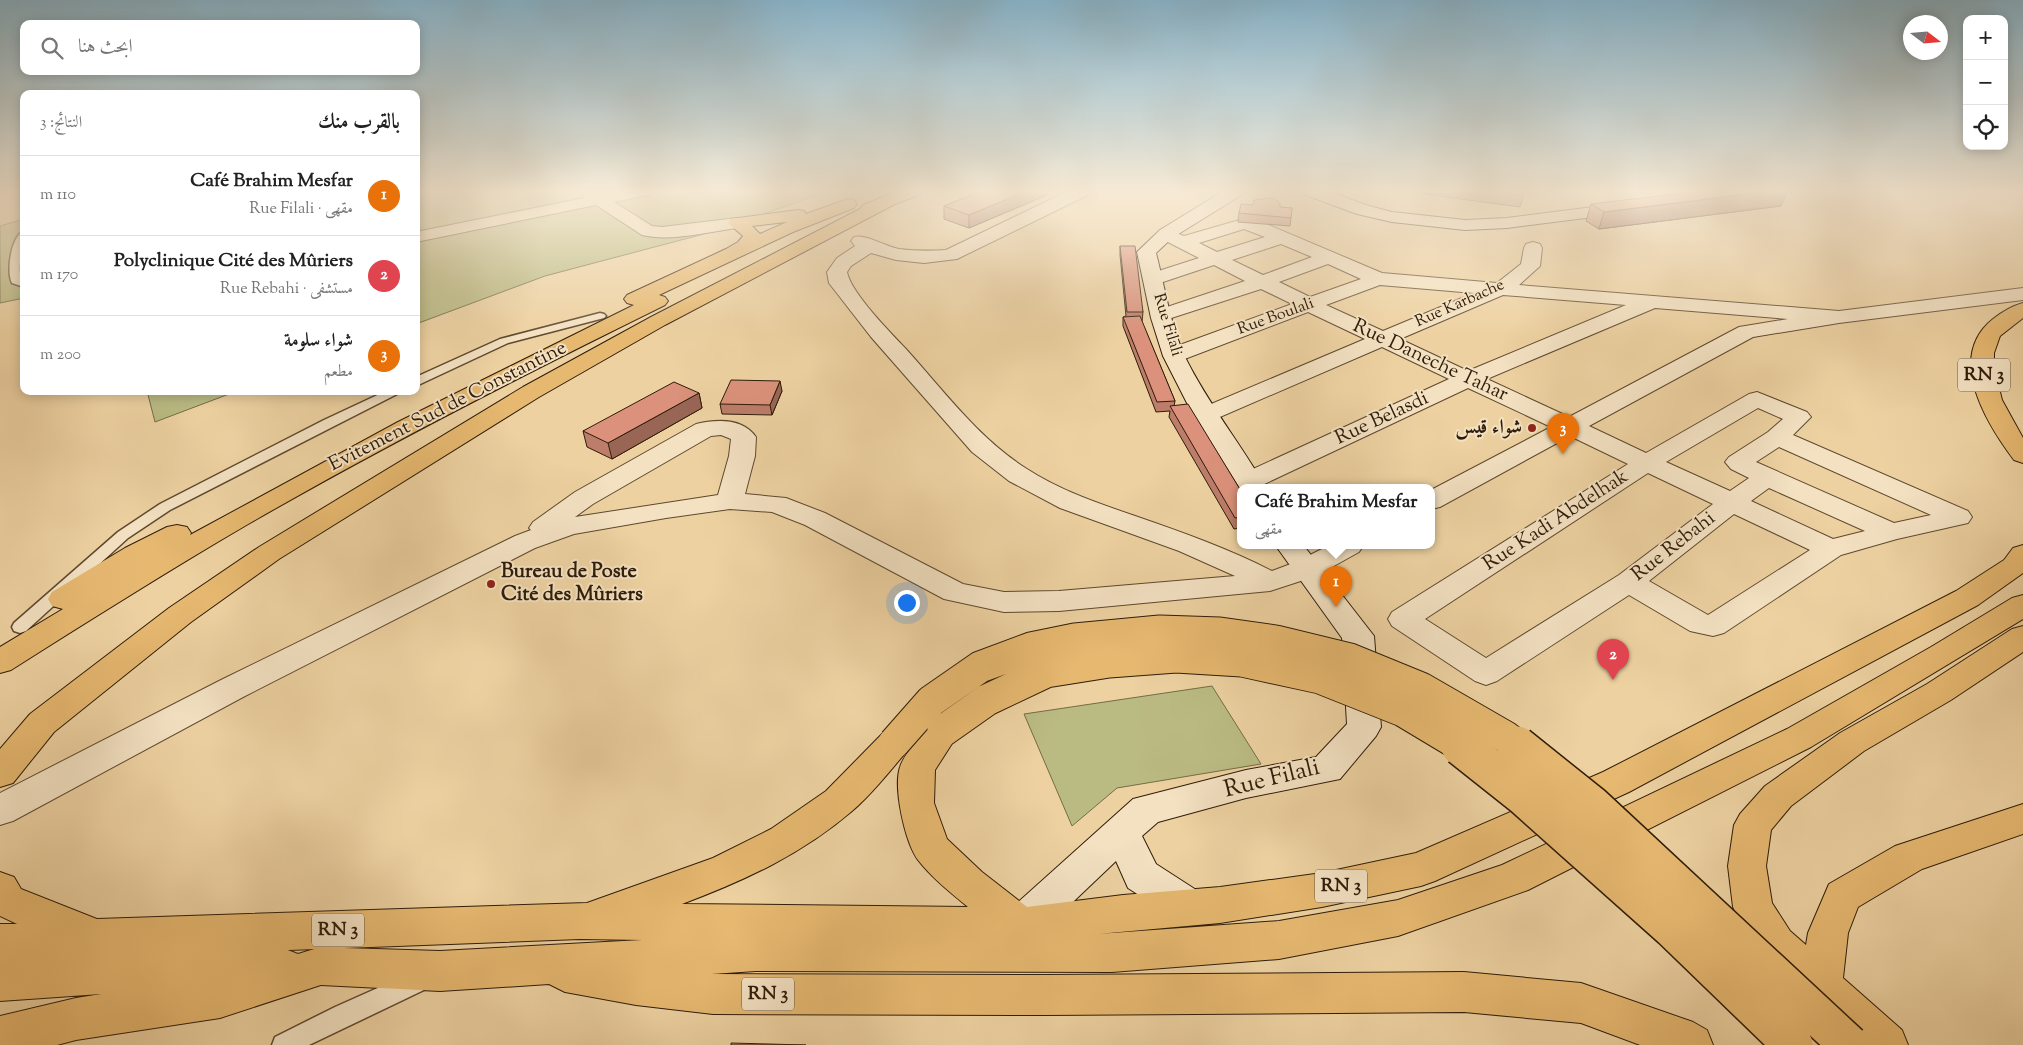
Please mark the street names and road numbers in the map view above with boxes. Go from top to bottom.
street label: Rue Karbache [1412,274,1508,334]
street label: Rue Filali [1146,290,1188,360]
street label: Rue Boulali [1234,292,1318,341]
street label: Rue Daneche Tahar [1347,312,1513,410]
street label: Evitement Sud de Constantine [324,334,572,480]
road number: RN 3 [1958,358,2010,392]
street label: Rue Belasdi [1330,385,1434,453]
street label: Rue Kadi Abdelhak [1478,463,1635,579]
street label: Rue Rebahi [1626,505,1722,589]
street label: Rue Filali [1220,751,1324,807]
road number: RN 3 [1315,869,1367,902]
road number: RN 3 [312,914,364,946]
road number: RN 3 [742,978,794,1011]

